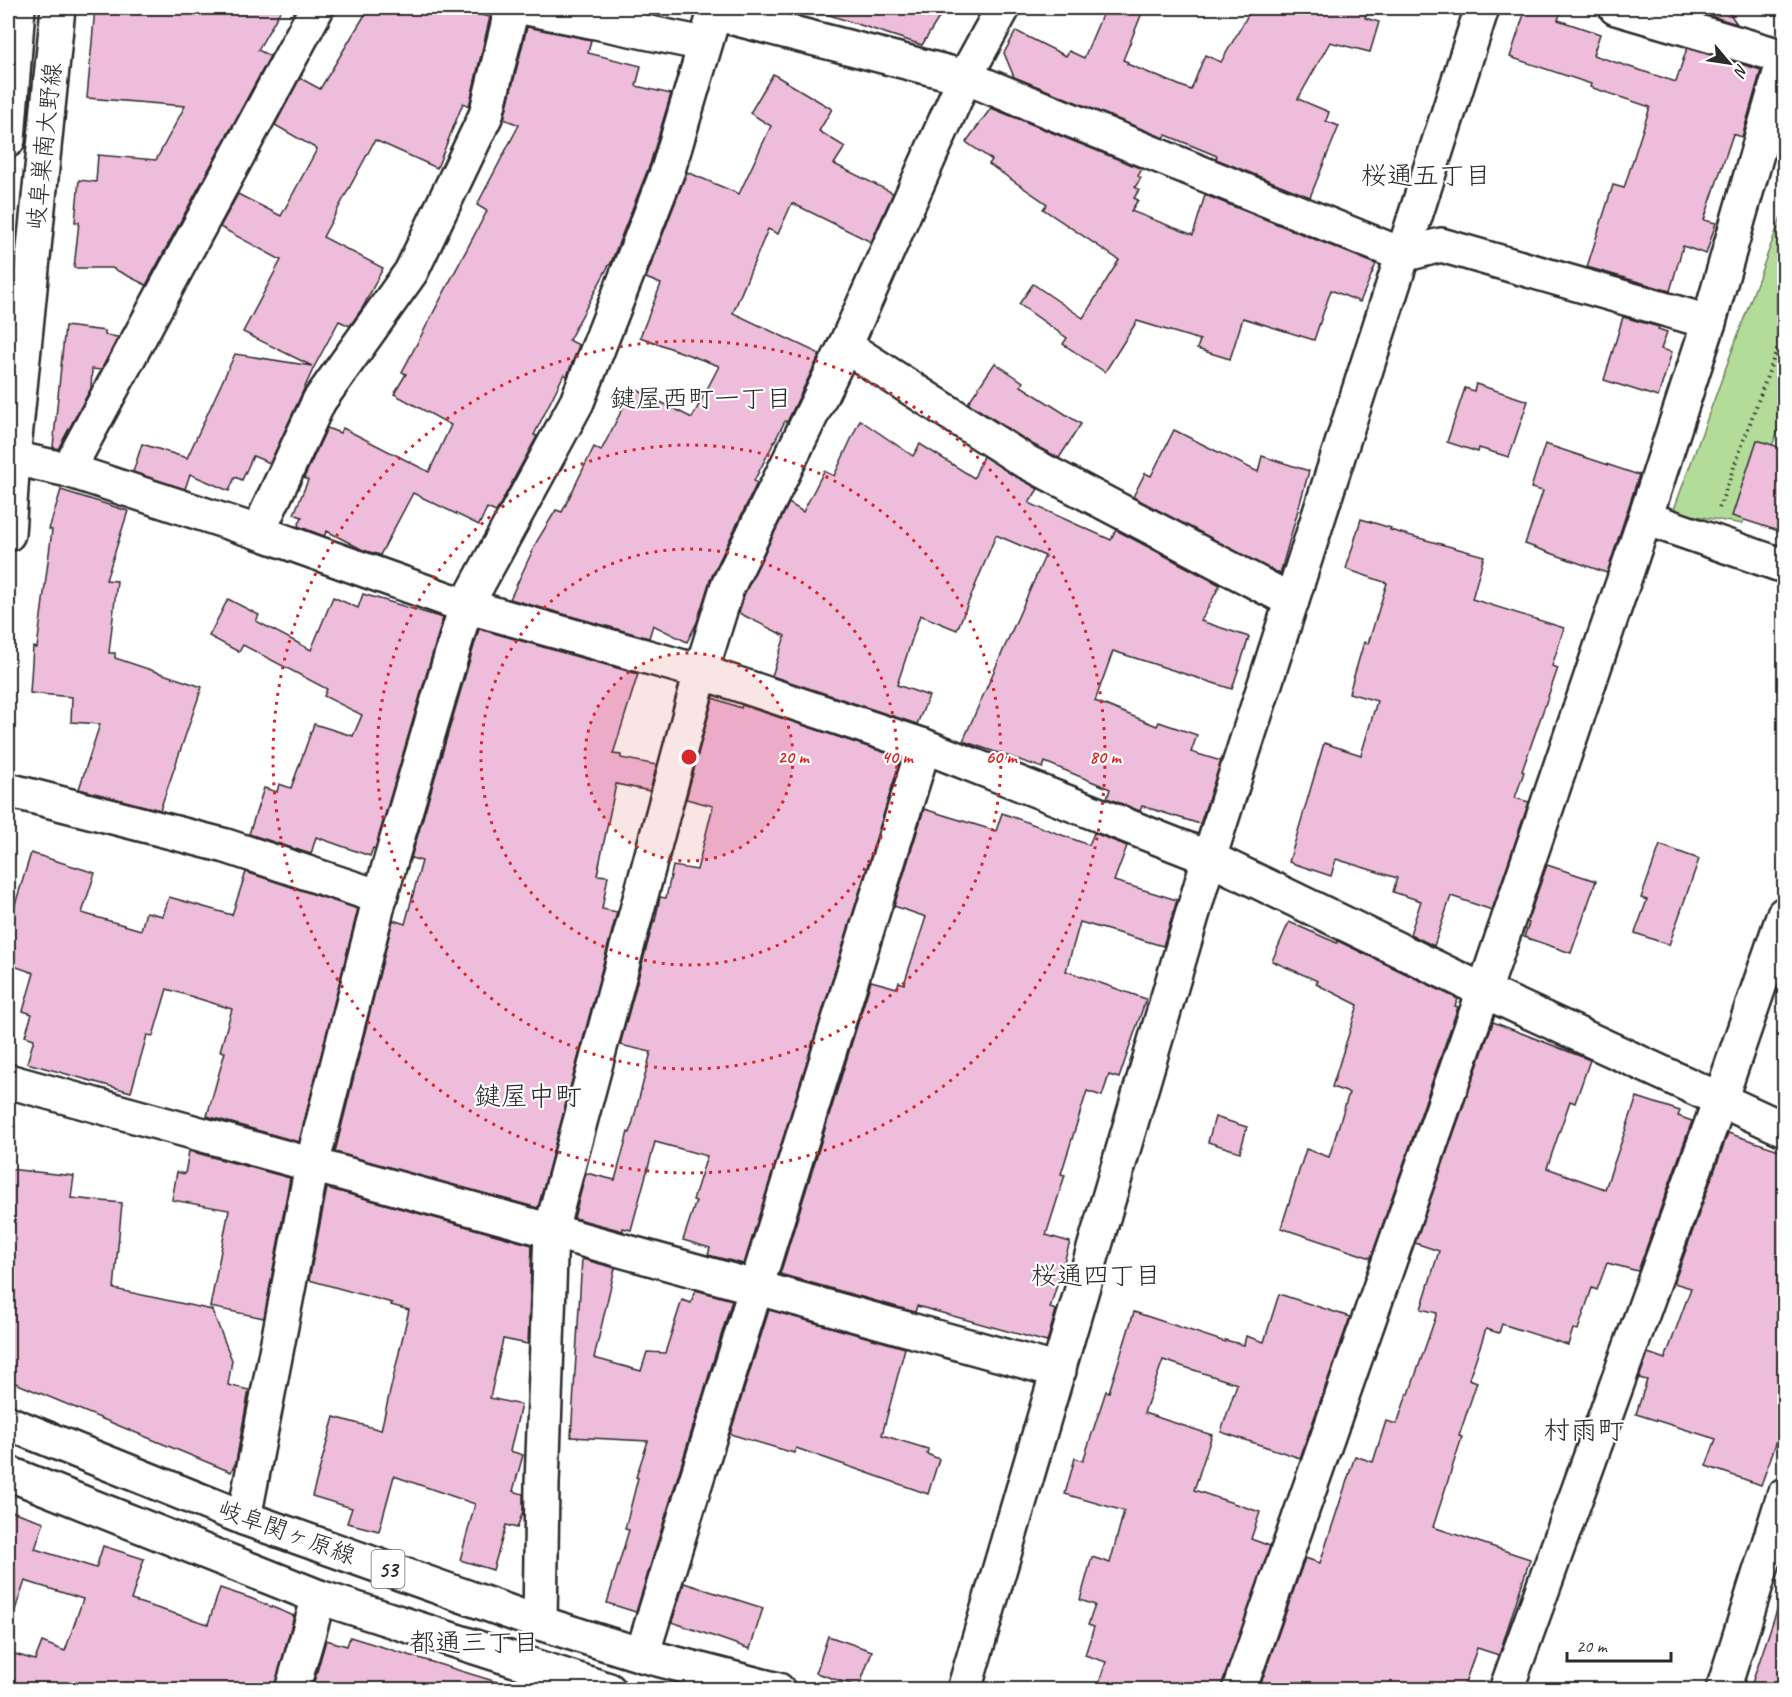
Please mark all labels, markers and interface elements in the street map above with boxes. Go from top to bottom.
north arrow [1699,33,1759,93]
street label: 岐阜巣南大野線 [20,61,68,231]
text: N [1729,61,1752,82]
district label: 桜通五丁目 [1361,159,1491,192]
district label: 鍵屋西町一丁目 [610,382,792,415]
text: 20 m [778,746,810,768]
text: 40 m [882,746,914,768]
text: 60 m [985,746,1018,768]
text: 80 m [1090,746,1122,768]
centre of rings [679,747,699,767]
district label: 鍵屋中町 [474,1079,582,1113]
district label: 桜通四丁目 [1031,1259,1161,1292]
district label: 村雨町 [1544,1413,1625,1447]
street label: 岐阜関ヶ原線 [214,1493,360,1571]
road number: 53 [372,1550,404,1588]
scale bar [1567,1625,1670,1663]
district label: 都通三丁目 [409,1626,539,1659]
text: 20 m [1576,1635,1609,1657]

